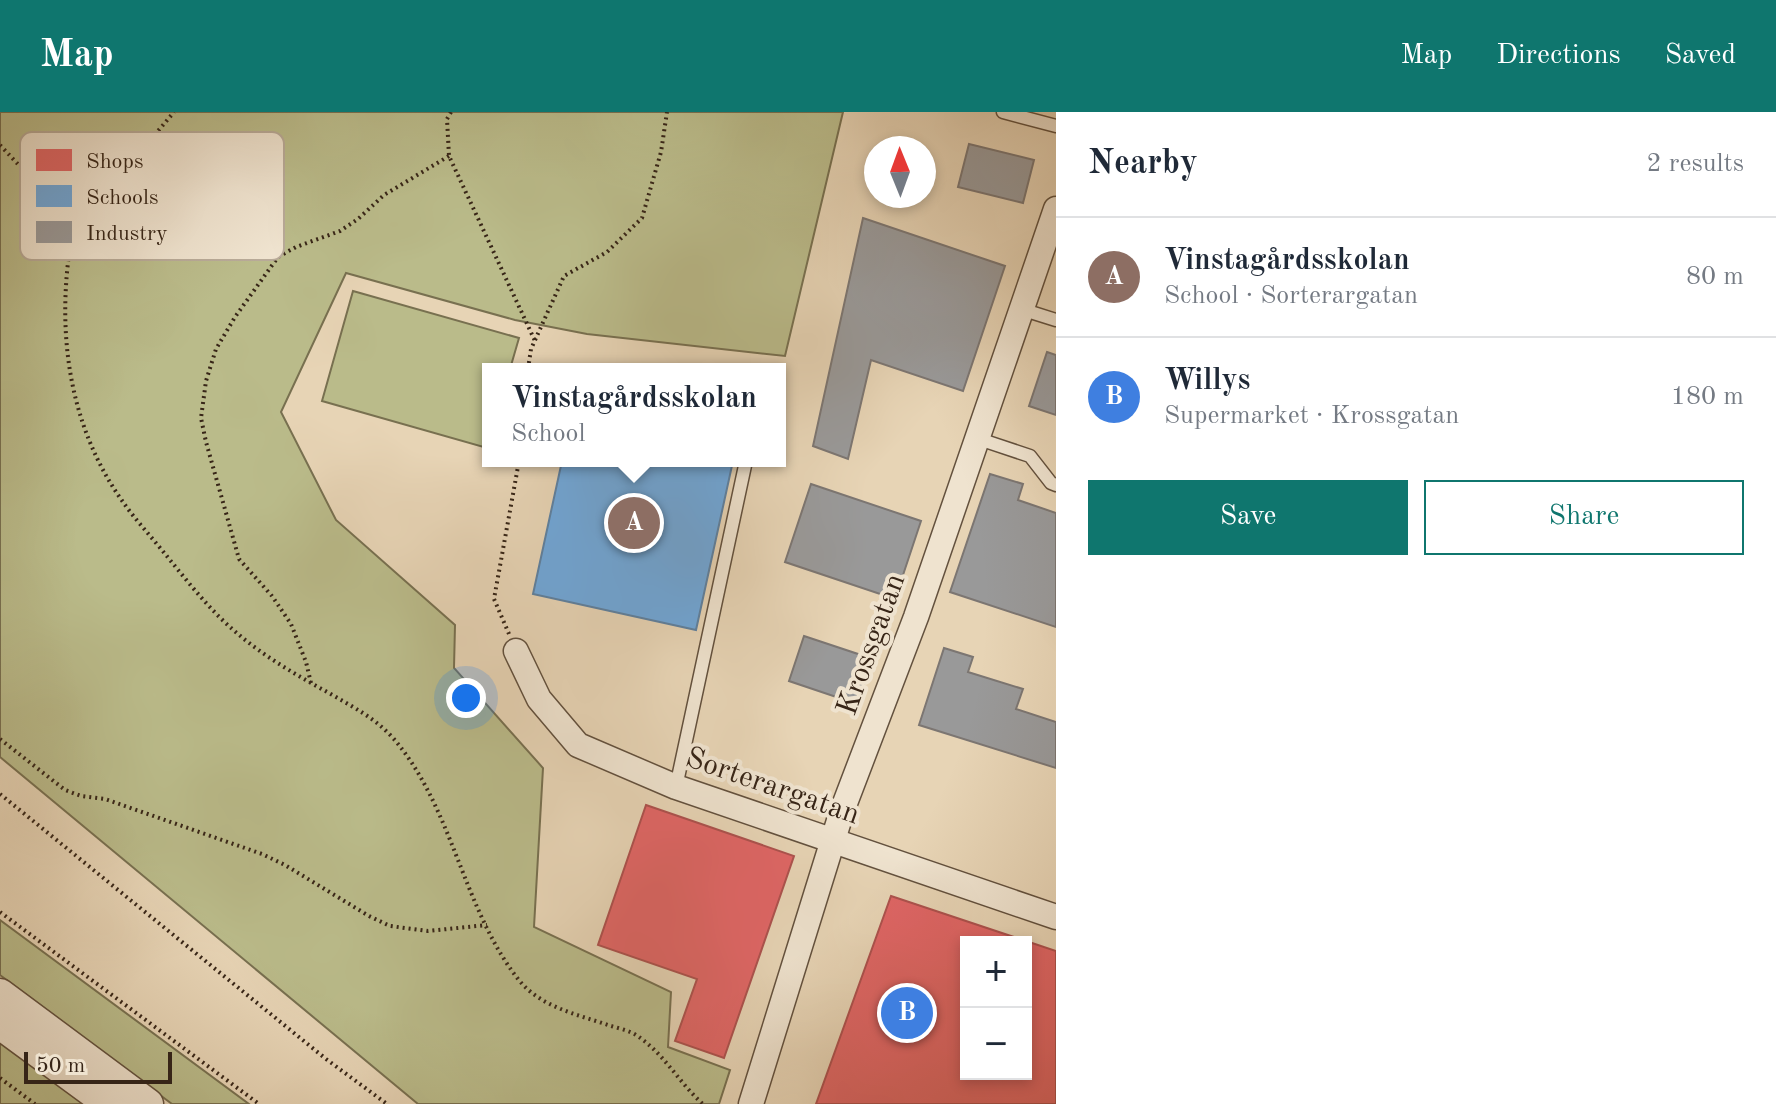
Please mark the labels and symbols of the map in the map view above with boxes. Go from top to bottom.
legend [20,132,284,260]
north arrow [864,136,936,208]
text: Shops [86,151,143,173]
text: Schools [86,187,159,209]
text: Industry [86,223,168,245]
pin: A [608,493,660,553]
street label: Krossgatan [832,570,911,720]
your location [446,678,486,718]
street label: Sorterargatan [681,743,863,831]
pin: B [881,983,933,1043]
scale bar [24,1048,172,1084]

